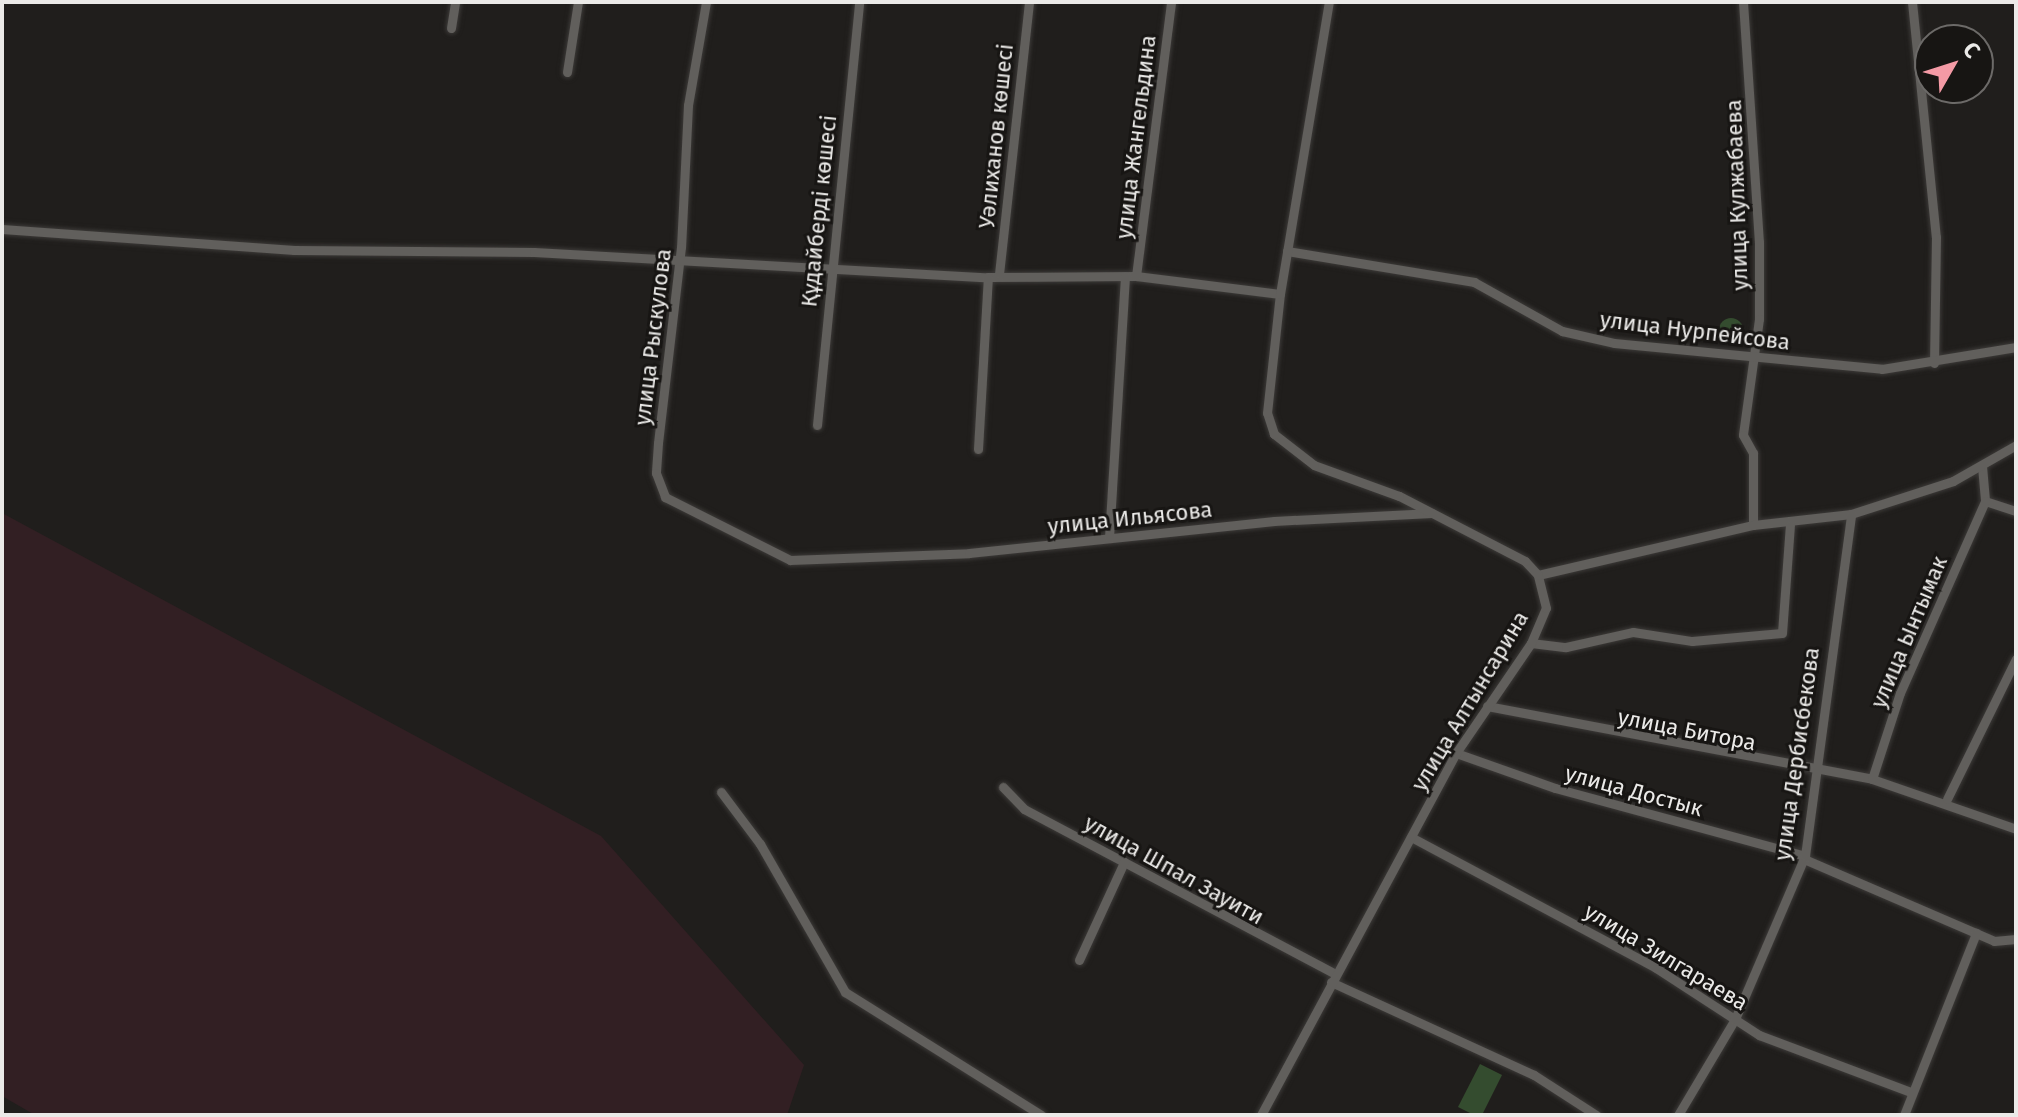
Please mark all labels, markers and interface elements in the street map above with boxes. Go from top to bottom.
north arrow [1914,24,1994,104]
street label: улица Жангельдина [1110,34,1162,240]
text: С [1957,36,1986,63]
street label: Уәлиханов көшесі [973,42,1019,230]
street label: улица Кулжабаева [1720,99,1754,291]
street label: Құдайберді көшесі [796,114,842,308]
street label: улица Рыскулова [629,247,677,427]
street label: улица Нурпейсова [1598,306,1792,356]
street label: улица Ильясова [1046,496,1214,540]
street label: улица Ынтымак [1865,552,1953,712]
street label: улица Алтынсарина [1406,606,1534,796]
street label: улица Дербисбекова [1769,646,1825,862]
street label: улица Битора [1616,704,1758,756]
street label: улица Достык [1562,760,1706,822]
street label: улица Шпал Зауити [1080,810,1268,930]
street label: улица Зилгараева [1580,898,1752,1016]

